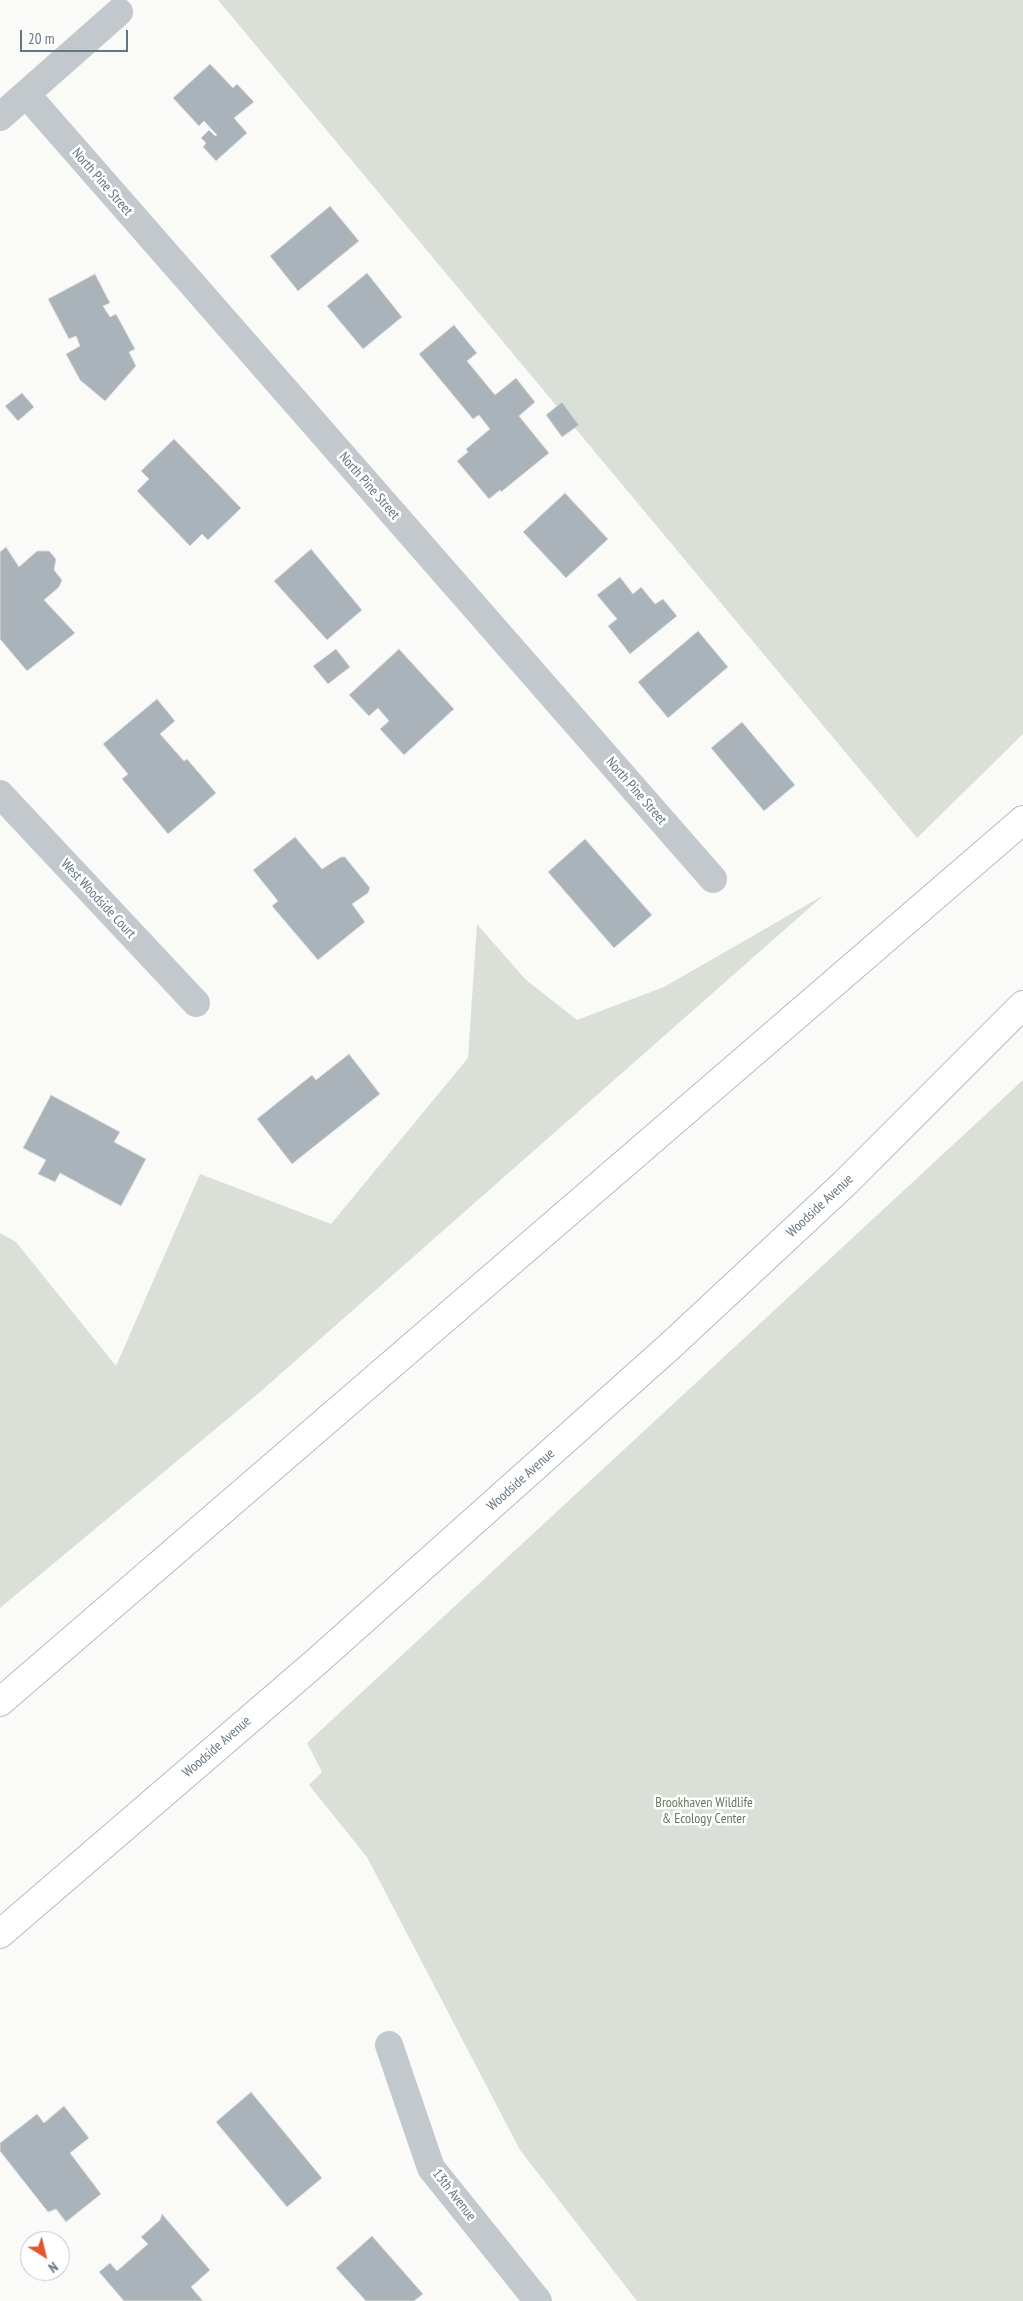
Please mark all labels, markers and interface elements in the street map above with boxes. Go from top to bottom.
scale bar [22,20,130,52]
text: 20 m [28,29,54,48]
street label: North Pine Street [68,145,136,219]
street label: North Pine Street [335,449,403,523]
street label: North Pine Street [602,754,670,828]
street label: West Woodside Court [57,856,139,942]
street label: Woodside Avenue [783,1171,857,1241]
street label: Woodside Avenue [484,1445,558,1515]
street label: Woodside Avenue [179,1713,255,1781]
park label: Brookhaven Wildlife & Ecology Center [655,1795,753,1828]
street label: 13th Avenue [429,2166,479,2224]
north arrow [20,2231,70,2281]
text: N [45,2258,62,2277]

